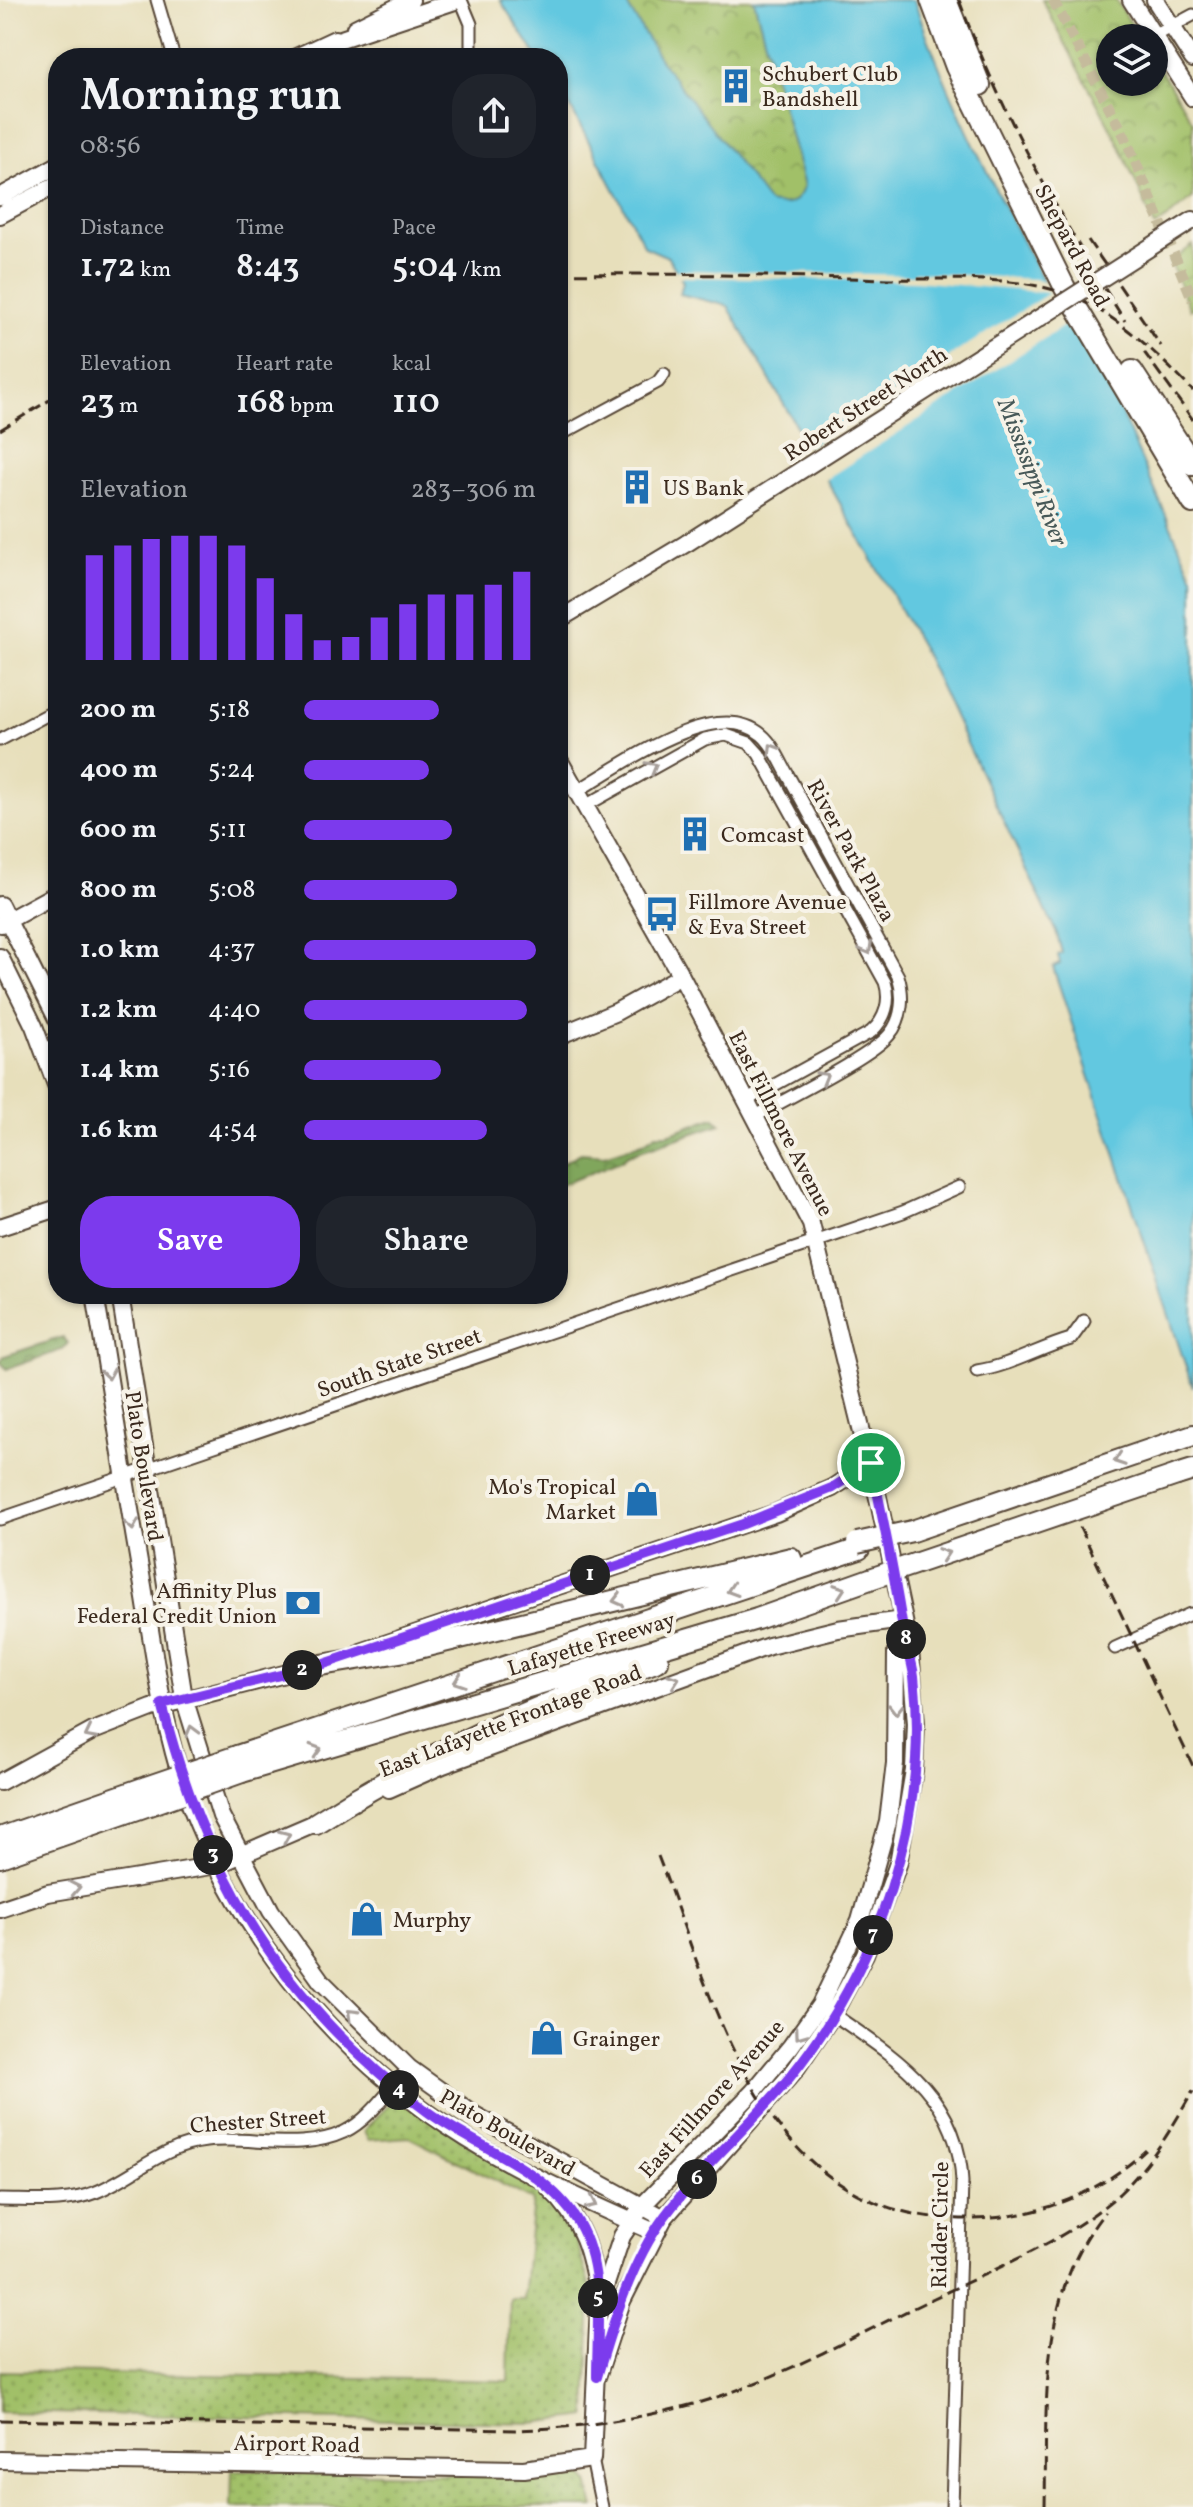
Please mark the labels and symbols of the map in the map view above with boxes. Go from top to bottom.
place label: Schubert Club Bandshell [762,60,898,116]
building icon: Schubert Club Bandshell [717,67,755,105]
street label: Shepard Road [1025,179,1116,313]
street label: Robert Street North [778,340,954,470]
water label: Mississippi River [987,393,1075,552]
building icon: US Bank [618,468,656,506]
place label: US Bank [663,474,744,505]
one-way arrow [767,743,782,758]
one-way arrow [644,761,658,777]
street label: River Park Plaza [798,774,902,928]
building icon: Comcast [676,815,714,853]
place label: Comcast [721,821,805,852]
place label: Fillmore Avenue & Eva Street [688,888,847,944]
bus stop icon: Fillmore Avenue & Eva Street [643,895,681,933]
one-way arrow [857,941,873,955]
street label: East Fillmore Avenue [720,1026,840,1222]
one-way arrow [814,1071,829,1087]
street label: South State Street [313,1322,486,1407]
one-way arrow [99,1367,116,1381]
street label: Plato Boulevard [115,1389,170,1544]
pin [837,1429,905,1497]
one-way arrow [1113,1451,1127,1467]
place label: Mo's Tropical Market [488,1473,616,1529]
shop icon: Mo's Tropical Market [623,1480,661,1518]
one-way arrow [123,1518,140,1532]
one-way arrow [937,1547,951,1563]
pin: 1 [570,1555,610,1595]
place label: Affinity Plus Federal Credit Union [77,1577,277,1633]
one-way arrow [726,1581,739,1597]
one-way arrow [832,1583,846,1599]
bank icon: Affinity Plus Federal Credit Union [284,1584,322,1622]
one-way arrow [612,1591,626,1608]
street label: Lafayette Freeway [504,1605,679,1686]
pin: 8 [886,1619,926,1659]
pin: 2 [282,1650,322,1690]
street label: East Lafayette Frontage Road [375,1658,647,1787]
one-way arrow [453,1672,467,1688]
one-way arrow [666,1674,680,1690]
one-way arrow [887,1703,905,1716]
one-way arrow [83,1724,98,1739]
one-way arrow [185,1724,202,1738]
one-way arrow [309,1743,323,1759]
one-way arrow [277,1830,291,1846]
pin: 3 [193,1835,233,1875]
one-way arrow [68,1881,82,1898]
shop icon: Murphy [348,1900,386,1938]
place label: Murphy [393,1906,471,1937]
pin: 7 [853,1915,893,1955]
one-way arrow [347,2009,361,2023]
street label: East Fillmore Avenue [633,2013,793,2186]
shop icon: Grainger [528,2019,566,2057]
place label: Grainger [573,2025,660,2056]
one-way arrow [795,2025,810,2039]
pin: 4 [379,2070,419,2110]
street label: Plato Boulevard [433,2083,580,2186]
street label: Chester Street [189,2102,328,2143]
pin: 6 [677,2159,717,2199]
street label: Ridder Circle [925,2161,958,2289]
one-way arrow [583,2193,598,2209]
pin: 5 [578,2278,618,2318]
street label: Airport Road [233,2429,361,2462]

